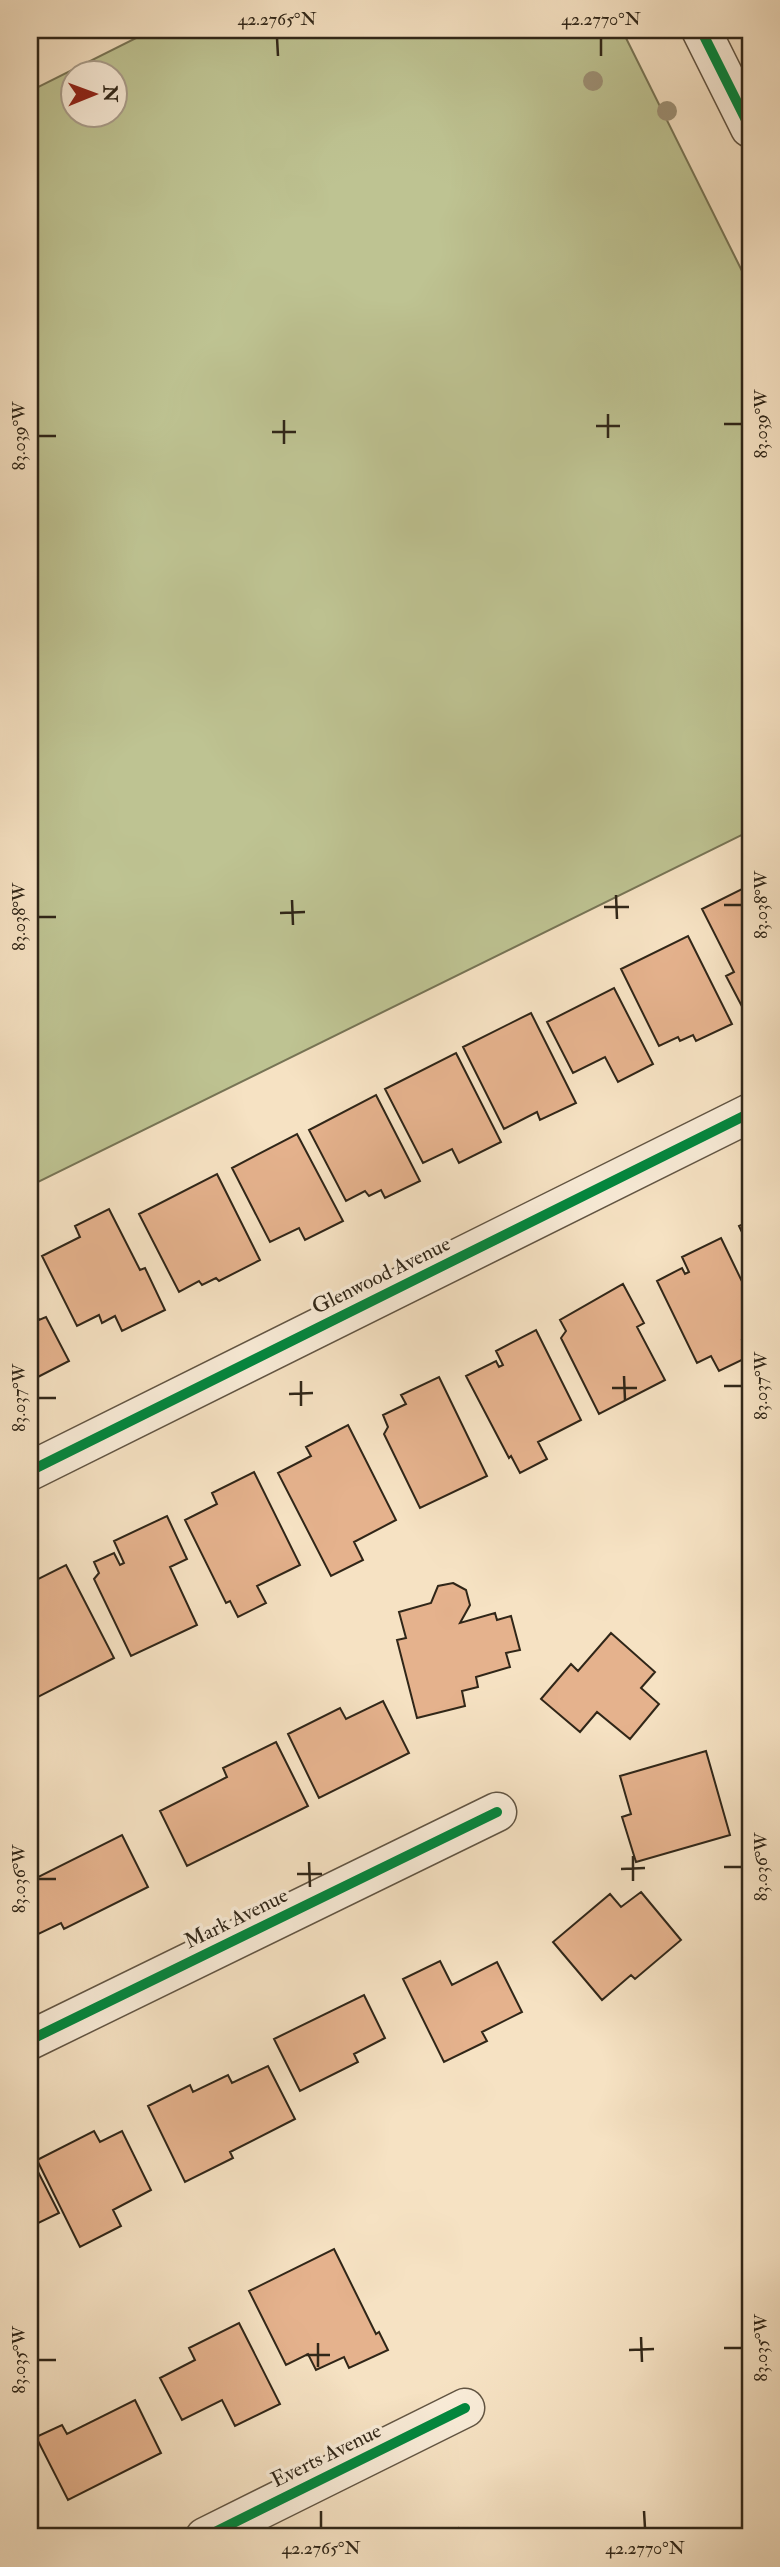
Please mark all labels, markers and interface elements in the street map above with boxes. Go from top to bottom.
text: 42.2765°N [237,8,317,31]
text: 42.2770°N [561,8,641,31]
north arrow [60,60,130,130]
text: N [98,84,122,103]
text: 83.039°W [750,389,773,458]
text: 83.039°W [8,401,31,470]
text: 83.038°W [750,870,773,939]
text: 83.038°W [8,882,31,951]
street label: Glenwood Avenue [307,1230,455,1321]
text: 83.037°W [750,1351,773,1420]
text: 83.037°W [8,1363,31,1432]
text: 83.036°W [750,1832,773,1901]
text: 83.036°W [8,1844,31,1913]
street label: Mark Avenue [180,1882,293,1955]
text: 83.035°W [750,2314,773,2382]
text: 83.035°W [8,2326,31,2394]
street label: Everts Avenue [267,2417,386,2494]
text: 42.2765°N [281,2537,361,2560]
text: 42.2770°N [605,2537,685,2560]

